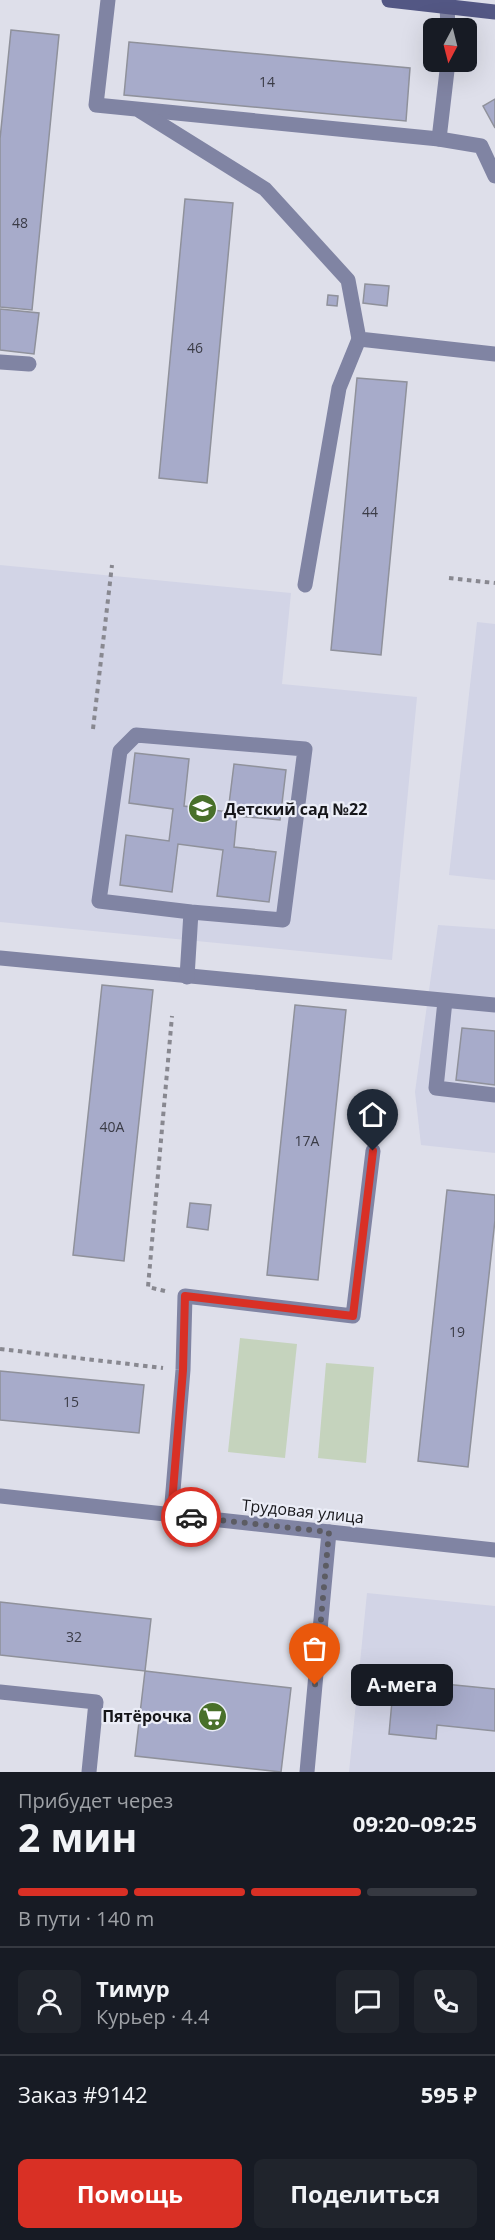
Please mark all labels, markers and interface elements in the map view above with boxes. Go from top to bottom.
north arrow [423,18,477,72]
map controls [423,18,477,72]
house number: 14 [259,72,275,91]
house number: 48 [12,213,28,232]
house number: 46 [187,338,203,357]
house number: 44 [362,502,378,521]
school or university icon: Детский сад №22 [187,793,219,825]
place label: Детский сад №22 [224,798,367,820]
pin [347,1089,398,1151]
icon: home [356,1098,389,1131]
house number: 40А [100,1117,125,1136]
house number: 17А [295,1131,320,1150]
house number: 19 [449,1322,465,1341]
house number: 15 [63,1392,79,1411]
courier [161,1487,221,1547]
street label: Трудовая улица [241,1494,365,1528]
icon: car [175,1501,208,1534]
pin [289,1623,340,1685]
house number: 32 [66,1627,82,1646]
icon: bag [298,1632,331,1665]
callout: А-мега [351,1664,453,1706]
text: А-мега [367,1671,437,1698]
supermarket icon: Пятёрочка [197,1700,229,1732]
place label: Пятёрочка [102,1705,192,1727]
text: Прибудет через [18,1787,173,1814]
text: 09:20–09:25 [353,1808,477,1838]
text: 2 мин [18,1810,137,1863]
text: В пути · 140 m [18,1905,154,1932]
button: person [18,1970,81,2033]
button: chat [336,1970,399,2033]
button: phone [414,1970,477,2033]
text: Тимур [96,1973,170,2003]
text: Курьер · 4.4 [96,2003,210,2030]
text: Заказ #9142 [18,2079,148,2109]
text: 595 ₽ [421,2079,477,2109]
button: Помощь [18,2159,242,2228]
button: Поделиться [254,2159,477,2228]

